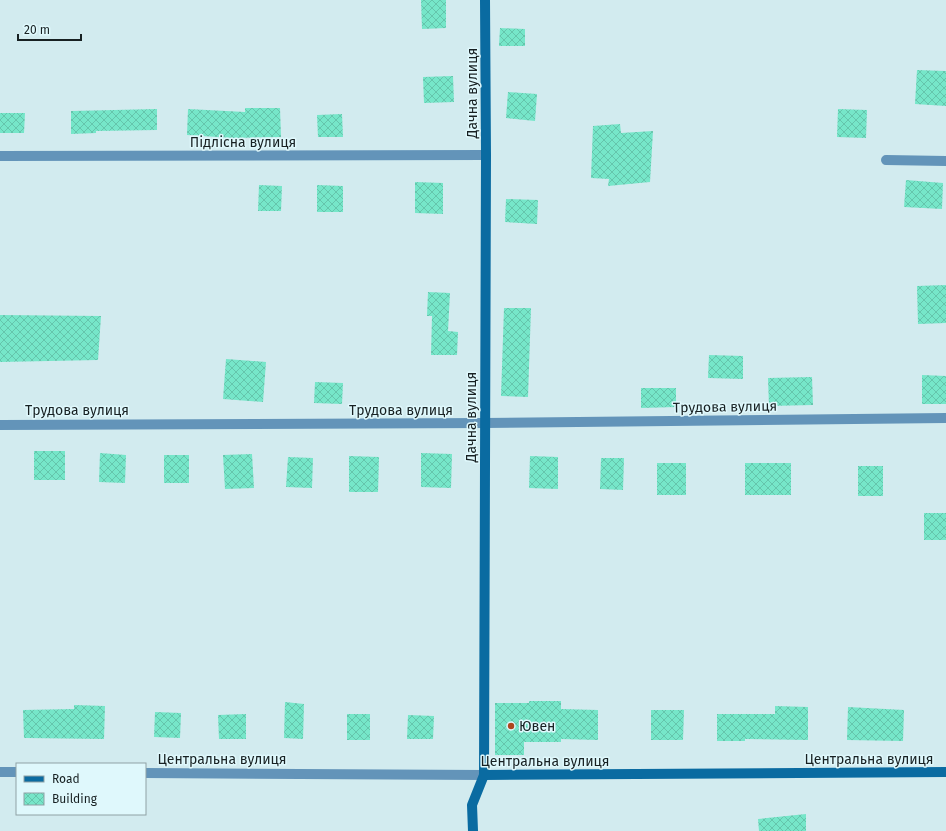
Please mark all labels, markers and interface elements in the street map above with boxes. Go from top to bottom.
scale bar [18,16,81,42]
text: 20 m [24,23,50,37]
street label: Дачна вулиця [464,48,481,139]
street label: Підлісна вулиця [190,134,296,151]
street label: Дачна вулиця [463,372,480,463]
street label: Трудова вулиця [673,398,777,416]
street label: Трудова вулиця [25,402,129,419]
street label: Трудова вулиця [349,402,453,419]
place label: Ювен [519,718,555,735]
marker: Ювен [506,721,516,731]
street label: Центральна вулиця [157,751,287,768]
street label: Центральна вулиця [804,751,934,768]
street label: Центральна вулиця [480,753,610,770]
legend [16,763,146,815]
text: Road [52,772,80,786]
text: Building [52,792,98,806]

